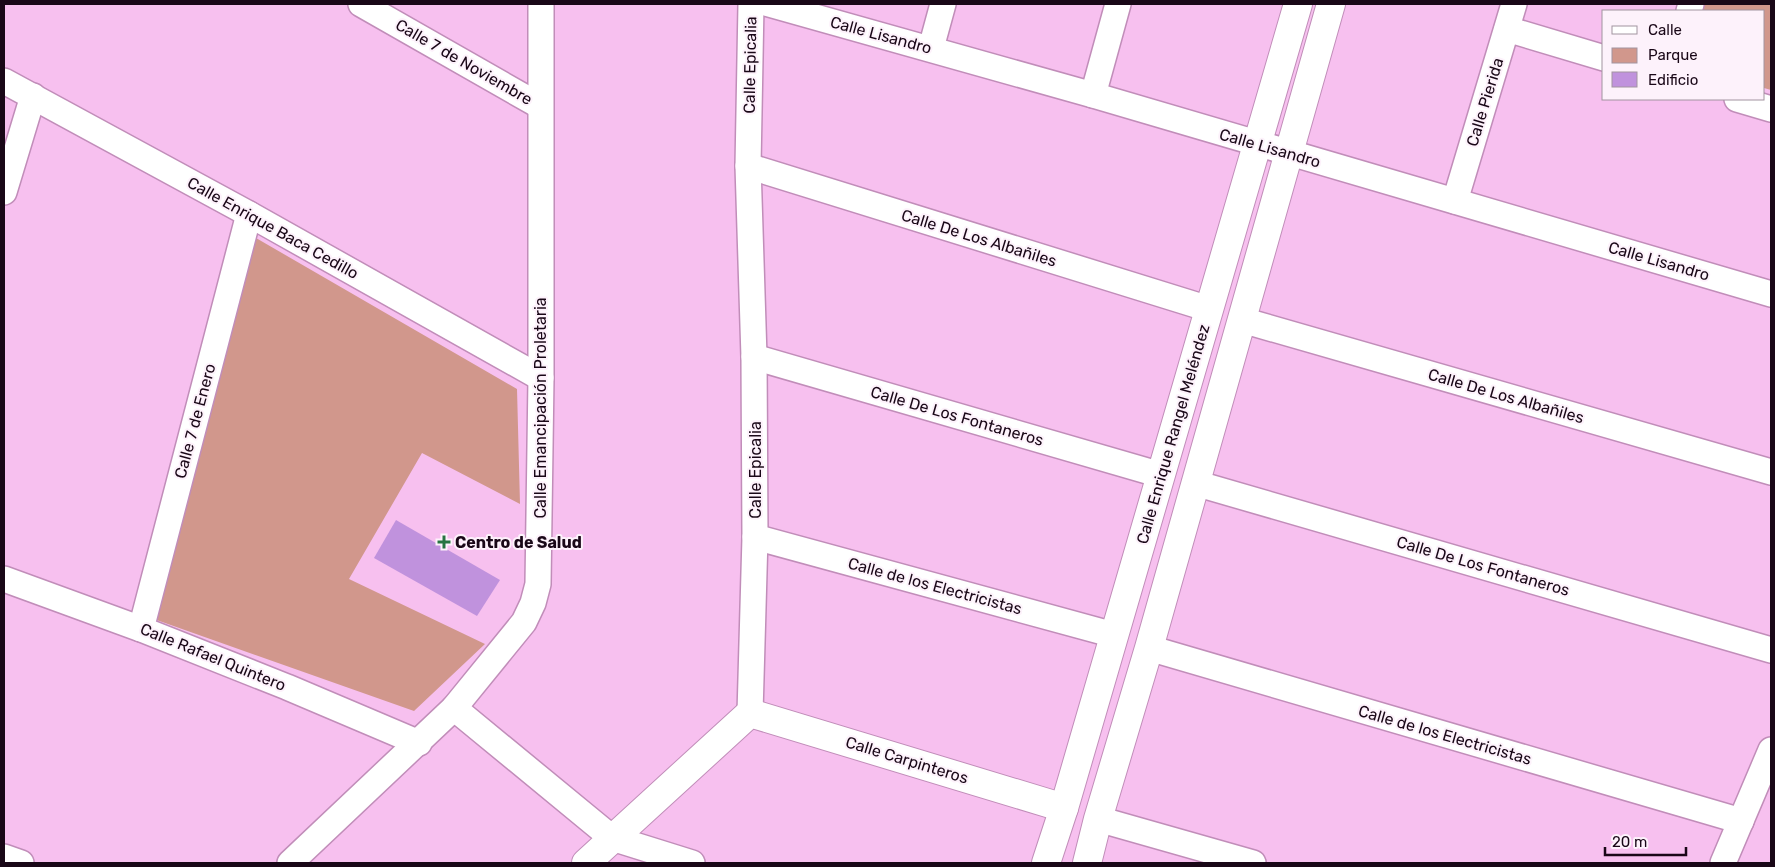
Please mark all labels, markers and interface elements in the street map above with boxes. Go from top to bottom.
legend [1602,10,1765,100]
street label: Calle Lisandro [828,12,934,58]
street label: Calle 7 de Noviembre [392,15,536,109]
street label: Calle Epicalia [740,16,760,114]
text: Calle [1648,21,1682,39]
text: Parque [1648,46,1698,64]
street label: Calle Pierida [1463,55,1507,149]
text: Edificio [1648,71,1698,89]
street label: Calle Lisandro [1217,124,1323,172]
street label: Calle Enrique Baca Cedillo [184,173,362,283]
street label: Calle De Los Albañiles [899,205,1059,271]
street label: Calle Lisandro [1606,237,1712,285]
street label: Calle Emancipación Proletaria [531,297,550,519]
street label: Calle Enrique Rangel Meléndez [1132,322,1214,546]
street label: Calle 7 de Enero [171,361,219,481]
street label: Calle De Los Albañiles [1426,365,1586,427]
street label: Calle De Los Fontaneros [868,382,1046,450]
street label: Calle Epicalia [746,421,765,519]
street label: Calle De Los Fontaneros [1394,532,1572,600]
place label: Centro de Salud [455,533,582,552]
marker: Centro de Salud [437,535,451,549]
street label: Calle de los Electricistas [846,554,1024,618]
street label: Calle Rafael Quintero [137,619,289,695]
street label: Calle de los Electricistas [1356,701,1534,769]
street label: Calle Carpinteros [843,732,971,788]
scale bar [1605,824,1686,856]
text: 20 m [1612,833,1647,851]

